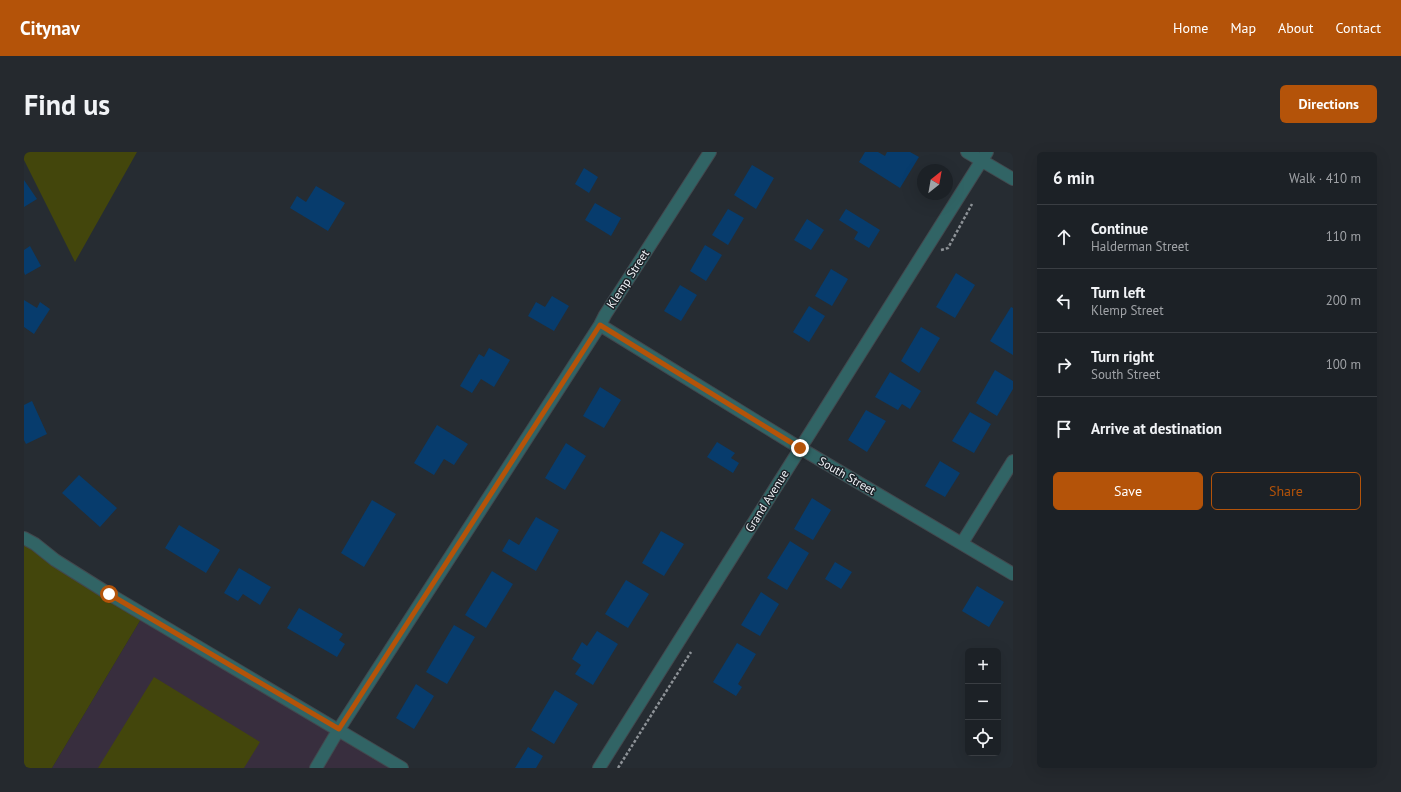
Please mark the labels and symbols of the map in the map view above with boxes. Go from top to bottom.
north arrow [917,164,953,200]
street label: Klemp Street [603,247,652,311]
route end [791,439,809,457]
street label: South Street [816,453,879,498]
street label: Grand Avenue [741,467,792,535]
route start [100,585,118,603]

